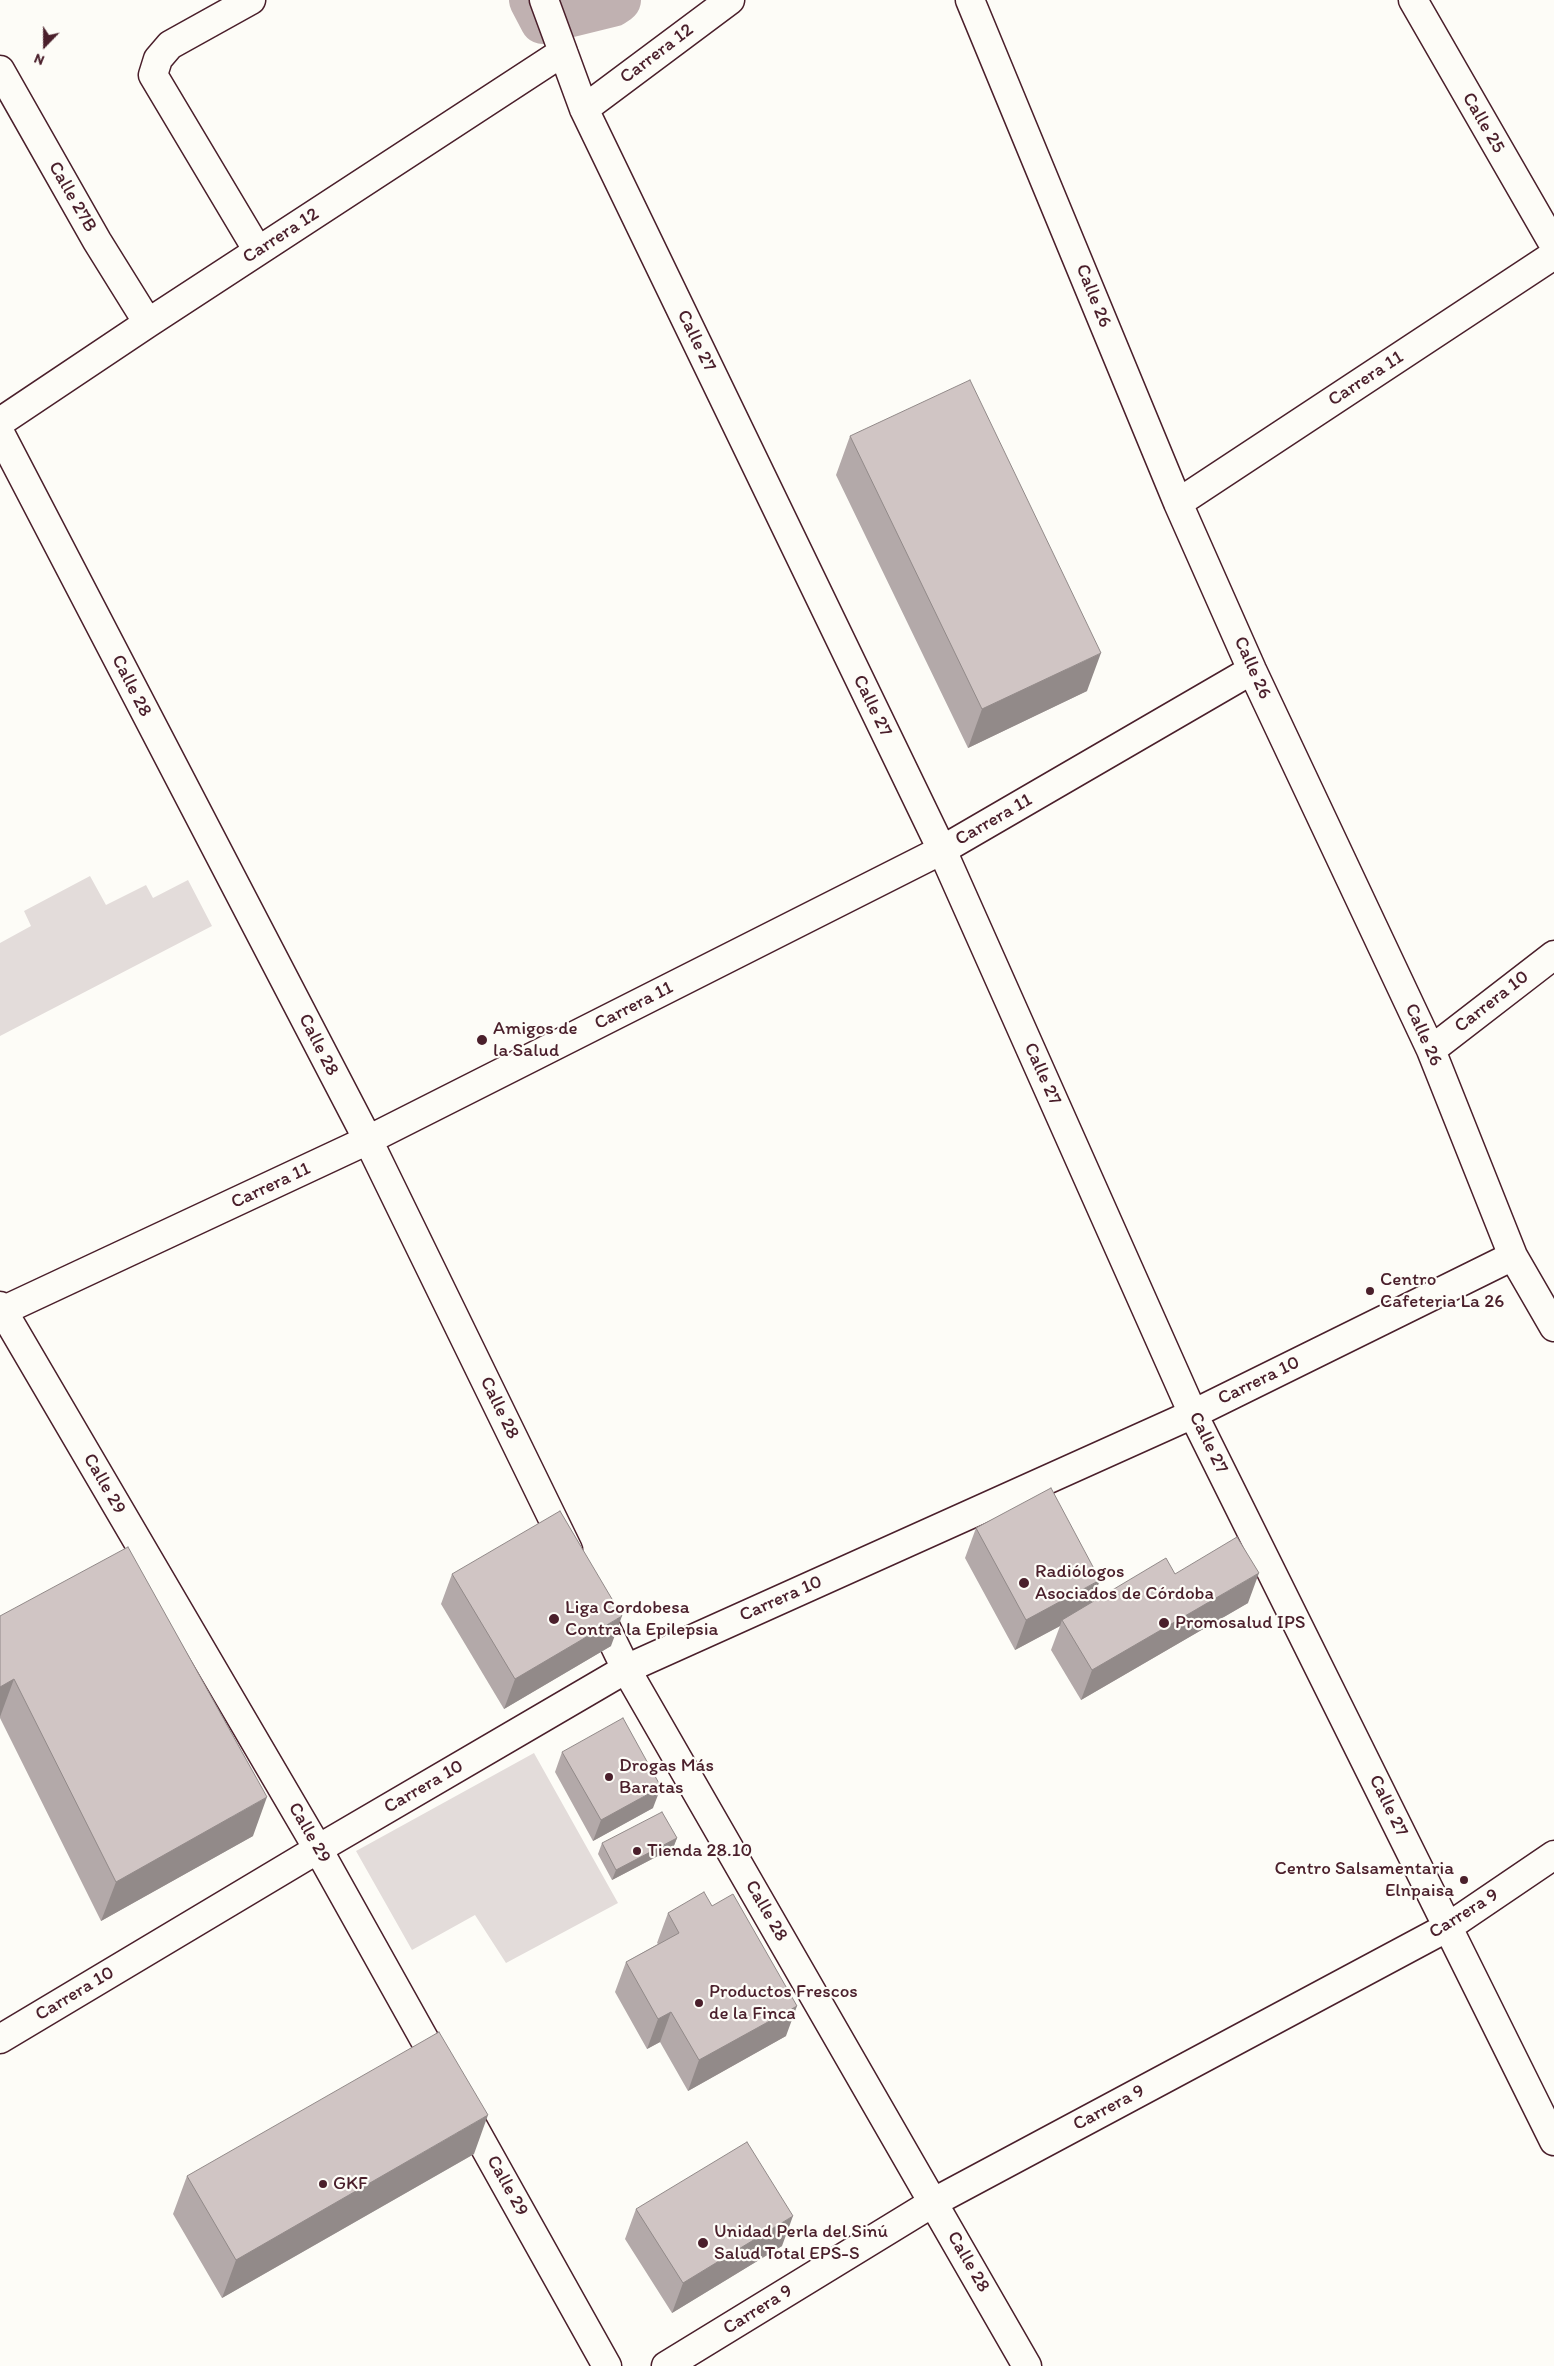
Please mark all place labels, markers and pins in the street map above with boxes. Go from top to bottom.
place label: Amigos de la Salud [493,1018,578,1062]
marker: Amigos de la Salud [475,1033,489,1047]
place label: Centro Cafeteria La 26 [1380,1269,1504,1313]
marker: Centro Cafeteria La 26 [1364,1285,1376,1297]
place label: Radiólogos Asociados de Córdoba [1035,1561,1214,1605]
marker: Radiólogos Asociados de Córdoba [1017,1576,1031,1590]
place label: Liga Cordobesa Contra la Epilepsia [565,1597,718,1641]
marker: Liga Cordobesa Contra la Epilepsia [547,1612,561,1626]
place label: Promosalud IPS [1175,1612,1305,1634]
marker: Promosalud IPS [1157,1616,1171,1630]
place label: Drogas Más Baratas [619,1755,714,1799]
marker: Drogas Más Baratas [603,1771,615,1783]
place label: Tienda 28.10 [647,1840,752,1862]
marker: Tienda 28.10 [631,1845,643,1857]
place label: Centro Salsamentaria Elnpaisa [1274,1858,1454,1902]
marker: Centro Salsamentaria Elnpaisa [1458,1874,1470,1886]
place label: Productos Frescos de la Finca [709,1981,858,2025]
marker: Productos Frescos de la Finca [693,1997,705,2009]
place label: GKF [333,2173,368,2195]
marker: GKF [317,2178,329,2190]
place label: Unidad Perla del Sinú Salud Total EPS-S [714,2221,888,2265]
marker: Unidad Perla del Sinú Salud Total EPS-S [696,2236,710,2250]

